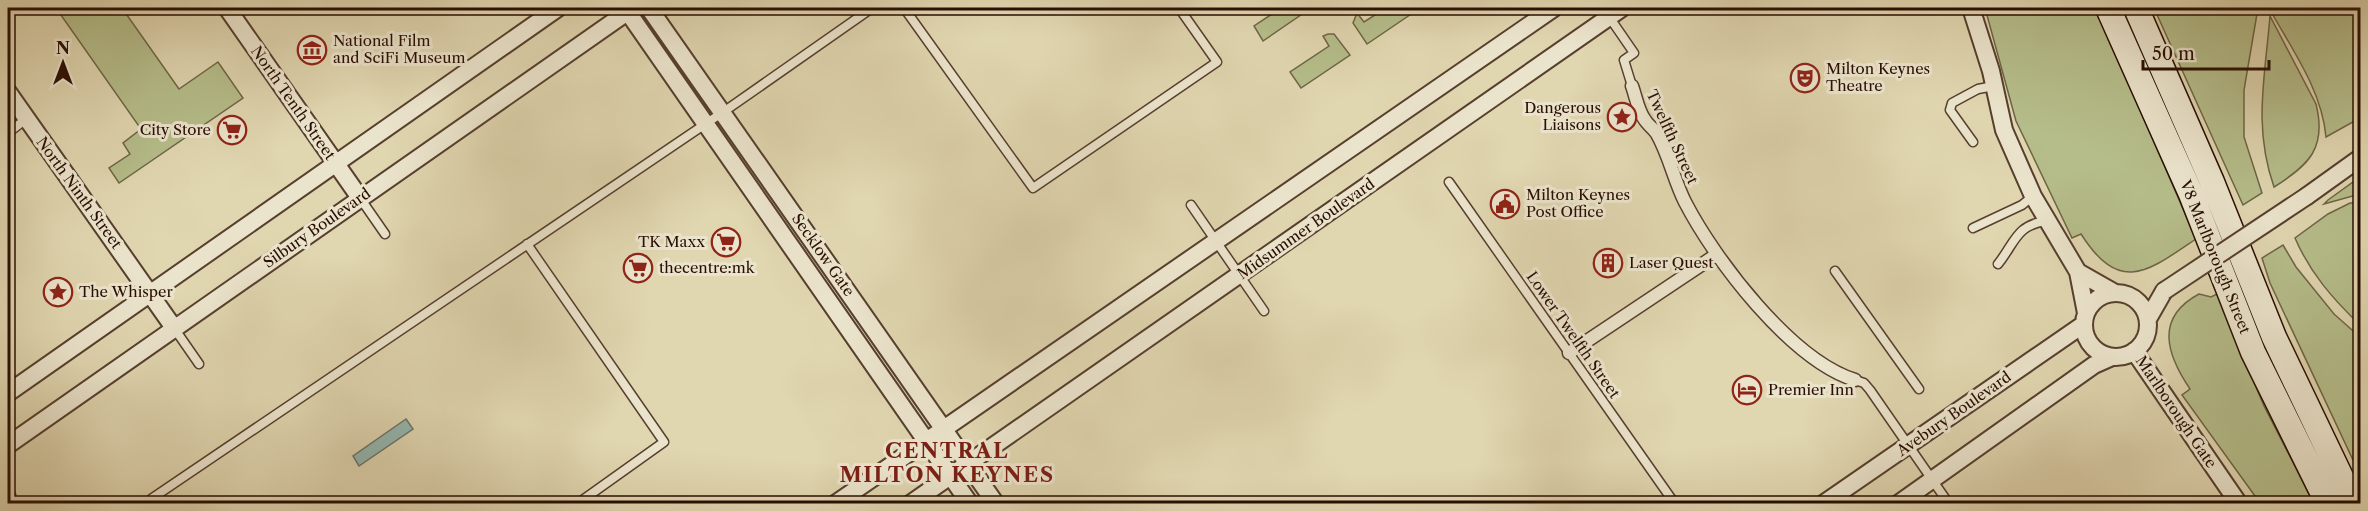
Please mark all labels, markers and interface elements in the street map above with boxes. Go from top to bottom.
place label: National Film and SciFi Museum [333,31,465,67]
north arrow [33,33,93,93]
scale bar [2143,33,2269,71]
museum icon: National Film and SciFi Museum [296,34,328,66]
text: N [56,38,70,58]
street label: North Tenth Street [247,42,340,164]
text: 50 m [2152,43,2195,65]
place label: Milton Keynes Theatre [1826,59,1930,95]
theatre icon: Milton Keynes Theatre [1789,62,1821,94]
street label: Twelfth Street [1642,87,1703,188]
place label: Dangerous Liaisons [1524,98,1601,134]
place icon: Dangerous Liaisons [1606,101,1638,133]
supermarket icon: City Store [216,114,248,146]
place label: City Store [140,120,211,139]
street label: North Ninth Street [32,133,127,253]
street label: Midsummer Boulevard [1233,174,1378,283]
street label: V8 Marlborough Street [2176,176,2255,337]
street label: Silbury Boulevard [259,183,374,272]
place label: Milton Keynes Post Office [1526,185,1630,221]
public building icon: Milton Keynes Post Office [1489,188,1521,220]
street label: Secklow Gate [788,210,859,300]
supermarket icon: TK Maxx [710,226,742,258]
place label: TK Maxx [638,232,705,251]
building icon: Laser Quest [1592,247,1624,279]
supermarket icon: thecentre:mk [622,252,654,284]
place label: Laser Quest [1629,253,1714,272]
place label: thecentre:mk [659,258,756,277]
street label: Lower Twelfth Street [1522,268,1625,402]
place icon: The Whisper [42,276,74,308]
place label: The Whisper [79,282,173,301]
street label: Marlborough Gate [2132,352,2221,472]
street label: Avebury Boulevard [1892,367,2015,461]
hotel icon: Premier Inn [1731,374,1763,406]
place label: Premier Inn [1768,380,1854,399]
district label: CENTRAL MILTON KEYNES [839,438,1055,487]

